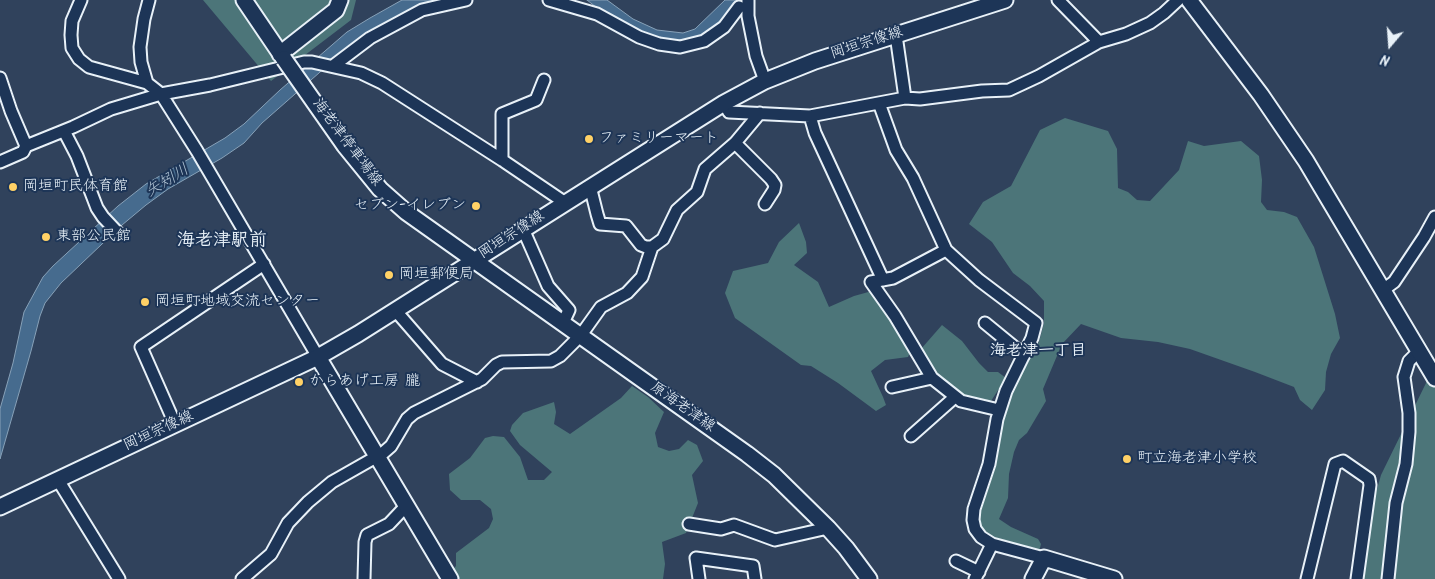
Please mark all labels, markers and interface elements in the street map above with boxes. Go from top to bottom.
north arrow [1365,20,1415,70]
street label: 岡垣宗像線 [829,24,905,64]
text: N [1378,47,1393,71]
street label: 海老津停車場線 [307,96,385,190]
place label: ファミリーマート [599,130,719,148]
marker: ファミリーマート [583,133,595,145]
water label: 矢矧川 [143,161,193,203]
place label: 岡垣町民体育館 [23,178,128,196]
marker: 岡垣町民体育館 [7,181,19,193]
place label: セブン-イレブン [354,197,466,215]
marker: セブン-イレブン [470,200,482,212]
street label: 岡垣宗像線 [476,208,548,264]
place label: 東部公民館 [56,228,131,246]
marker: 東部公民館 [40,231,52,243]
district label: 海老津駅前 [177,231,267,253]
place label: 岡垣郵便局 [399,266,474,284]
marker: 岡垣郵便局 [383,269,395,281]
place label: 岡垣町地域交流センター [155,293,320,311]
marker: 岡垣町地域交流センター [139,296,151,308]
district label: 海老津一丁目 [990,342,1086,362]
place label: からあげ工房 朧 [309,373,420,391]
marker: からあげ工房 朧 [293,376,305,388]
street label: 原海老津線 [646,379,718,437]
street label: 岡垣宗像線 [121,408,197,456]
place label: 町立海老津小学校 [1137,450,1257,468]
marker: 町立海老津小学校 [1121,453,1133,465]

